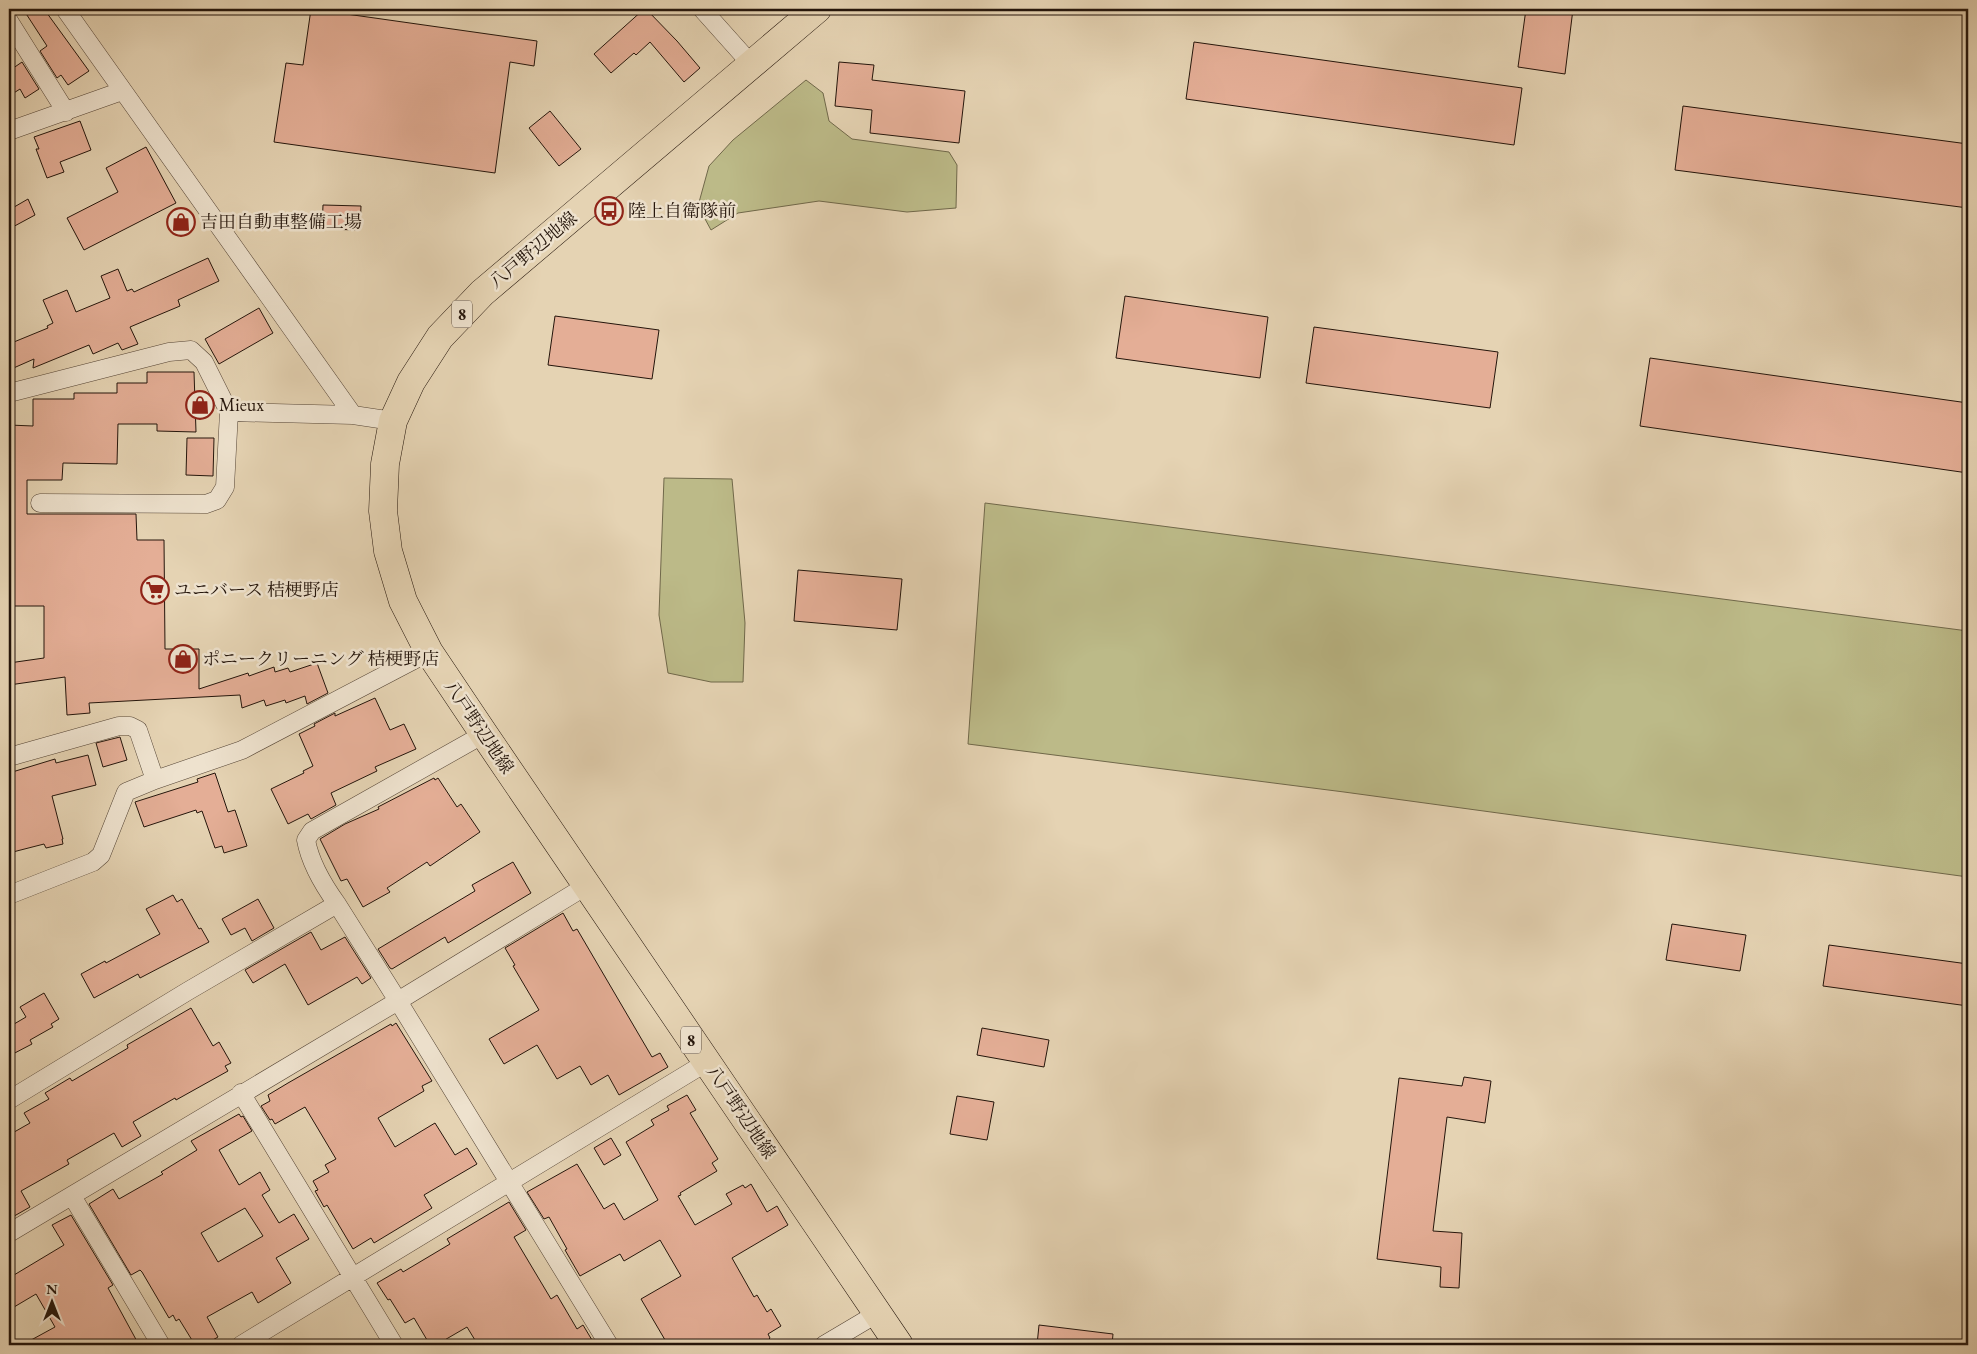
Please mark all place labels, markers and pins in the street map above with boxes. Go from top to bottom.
bus stop icon: 陸上自衛隊前 [594,196,624,226]
place label: 陸上自衛隊前 [628,199,736,222]
shop icon: 吉田自動車整備工場 [166,207,196,237]
place label: 吉田自動車整備工場 [200,210,362,233]
shop icon: Mieux [185,390,215,420]
place label: Mieux [219,393,264,416]
supermarket icon: ユニバース 桔梗野店 [140,575,170,605]
place label: ユニバース 桔梗野店 [174,578,339,601]
shop icon: ポニークリーニング 桔梗野店 [168,644,198,674]
place label: ポニークリーニング 桔梗野店 [202,647,439,670]

